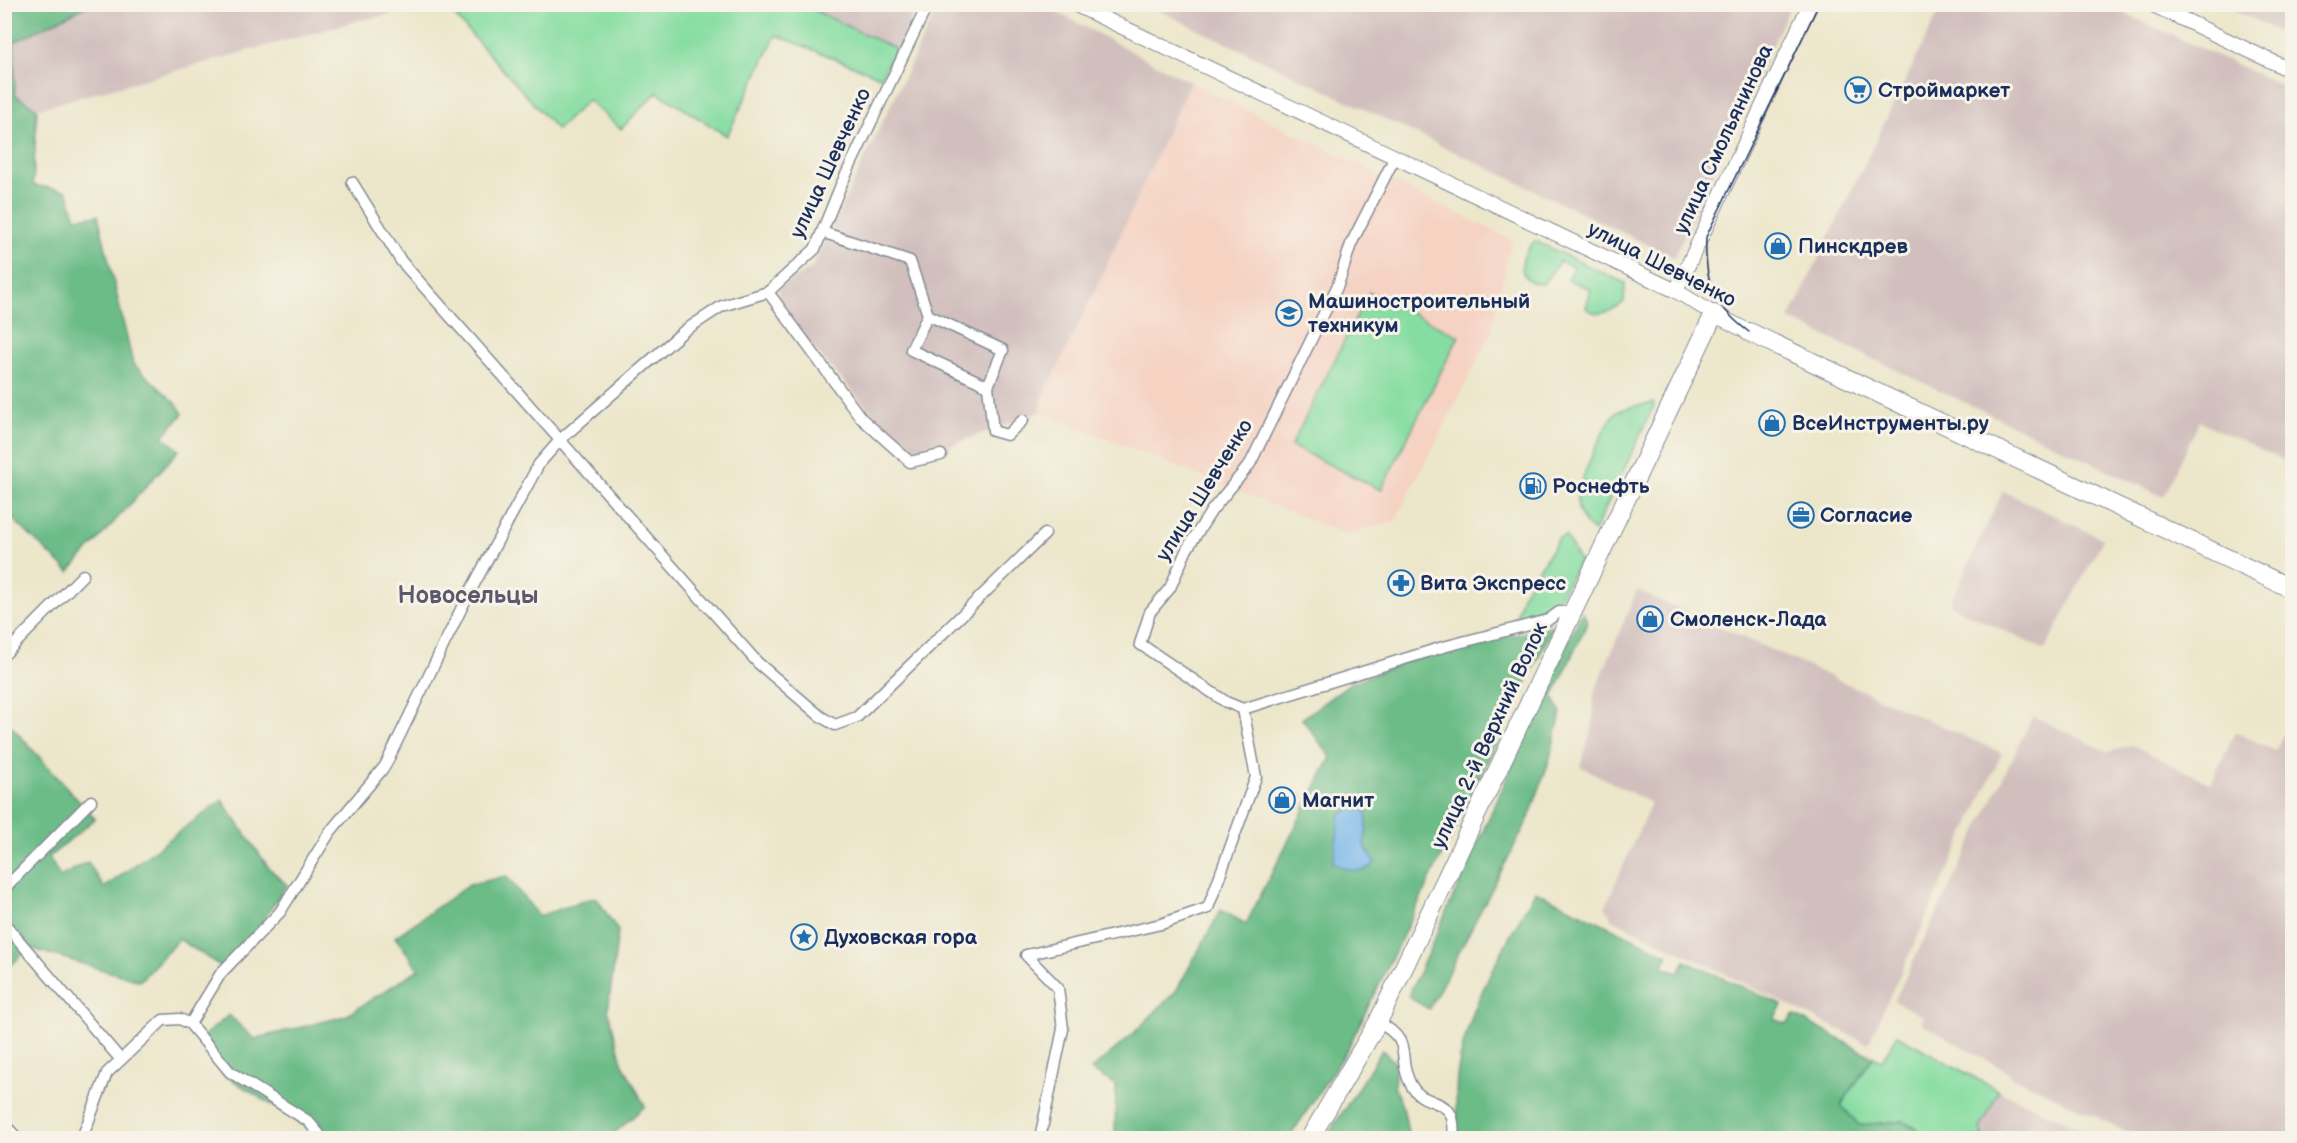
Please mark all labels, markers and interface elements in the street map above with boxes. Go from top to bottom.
street label: улица Смольянинова [1669,40,1779,238]
supermarket icon: Строймаркет [1843,75,1873,105]
place label: Строймаркет [1878,78,2010,103]
street label: улица Шевченко [785,84,876,242]
street label: улица Шевченко [1583,216,1740,313]
shop icon: Пинскдрев [1763,231,1793,261]
place label: Пинскдрев [1798,234,1908,259]
place label: Машиностроительный техникум [1308,289,1530,338]
school or university icon: Машиностроительный техникум [1274,298,1304,328]
shop icon: ВсеИнструменты.ру [1757,408,1787,438]
place label: ВсеИнструменты.ру [1792,411,1989,436]
street label: улица Шевченко [1151,414,1258,566]
fuel station icon: Роснефть [1518,471,1548,501]
place label: Роснефть [1552,474,1650,499]
office icon: Согласие [1786,500,1816,530]
place label: Согласие [1820,503,1913,528]
pharmacy icon: Вита Экспресс [1386,568,1416,598]
place label: Вита Экспресс [1420,571,1567,596]
district label: Новосельцы [398,581,538,610]
shop icon: Смоленск-Лада [1635,604,1665,634]
place label: Смоленск-Лада [1670,607,1827,632]
street label: улица 2-й Верхний Волок [1426,618,1553,852]
shop icon: Магнит [1267,785,1297,815]
place label: Магнит [1302,788,1374,813]
place icon: Духовская гора [789,922,819,952]
place label: Духовская гора [824,925,978,950]

